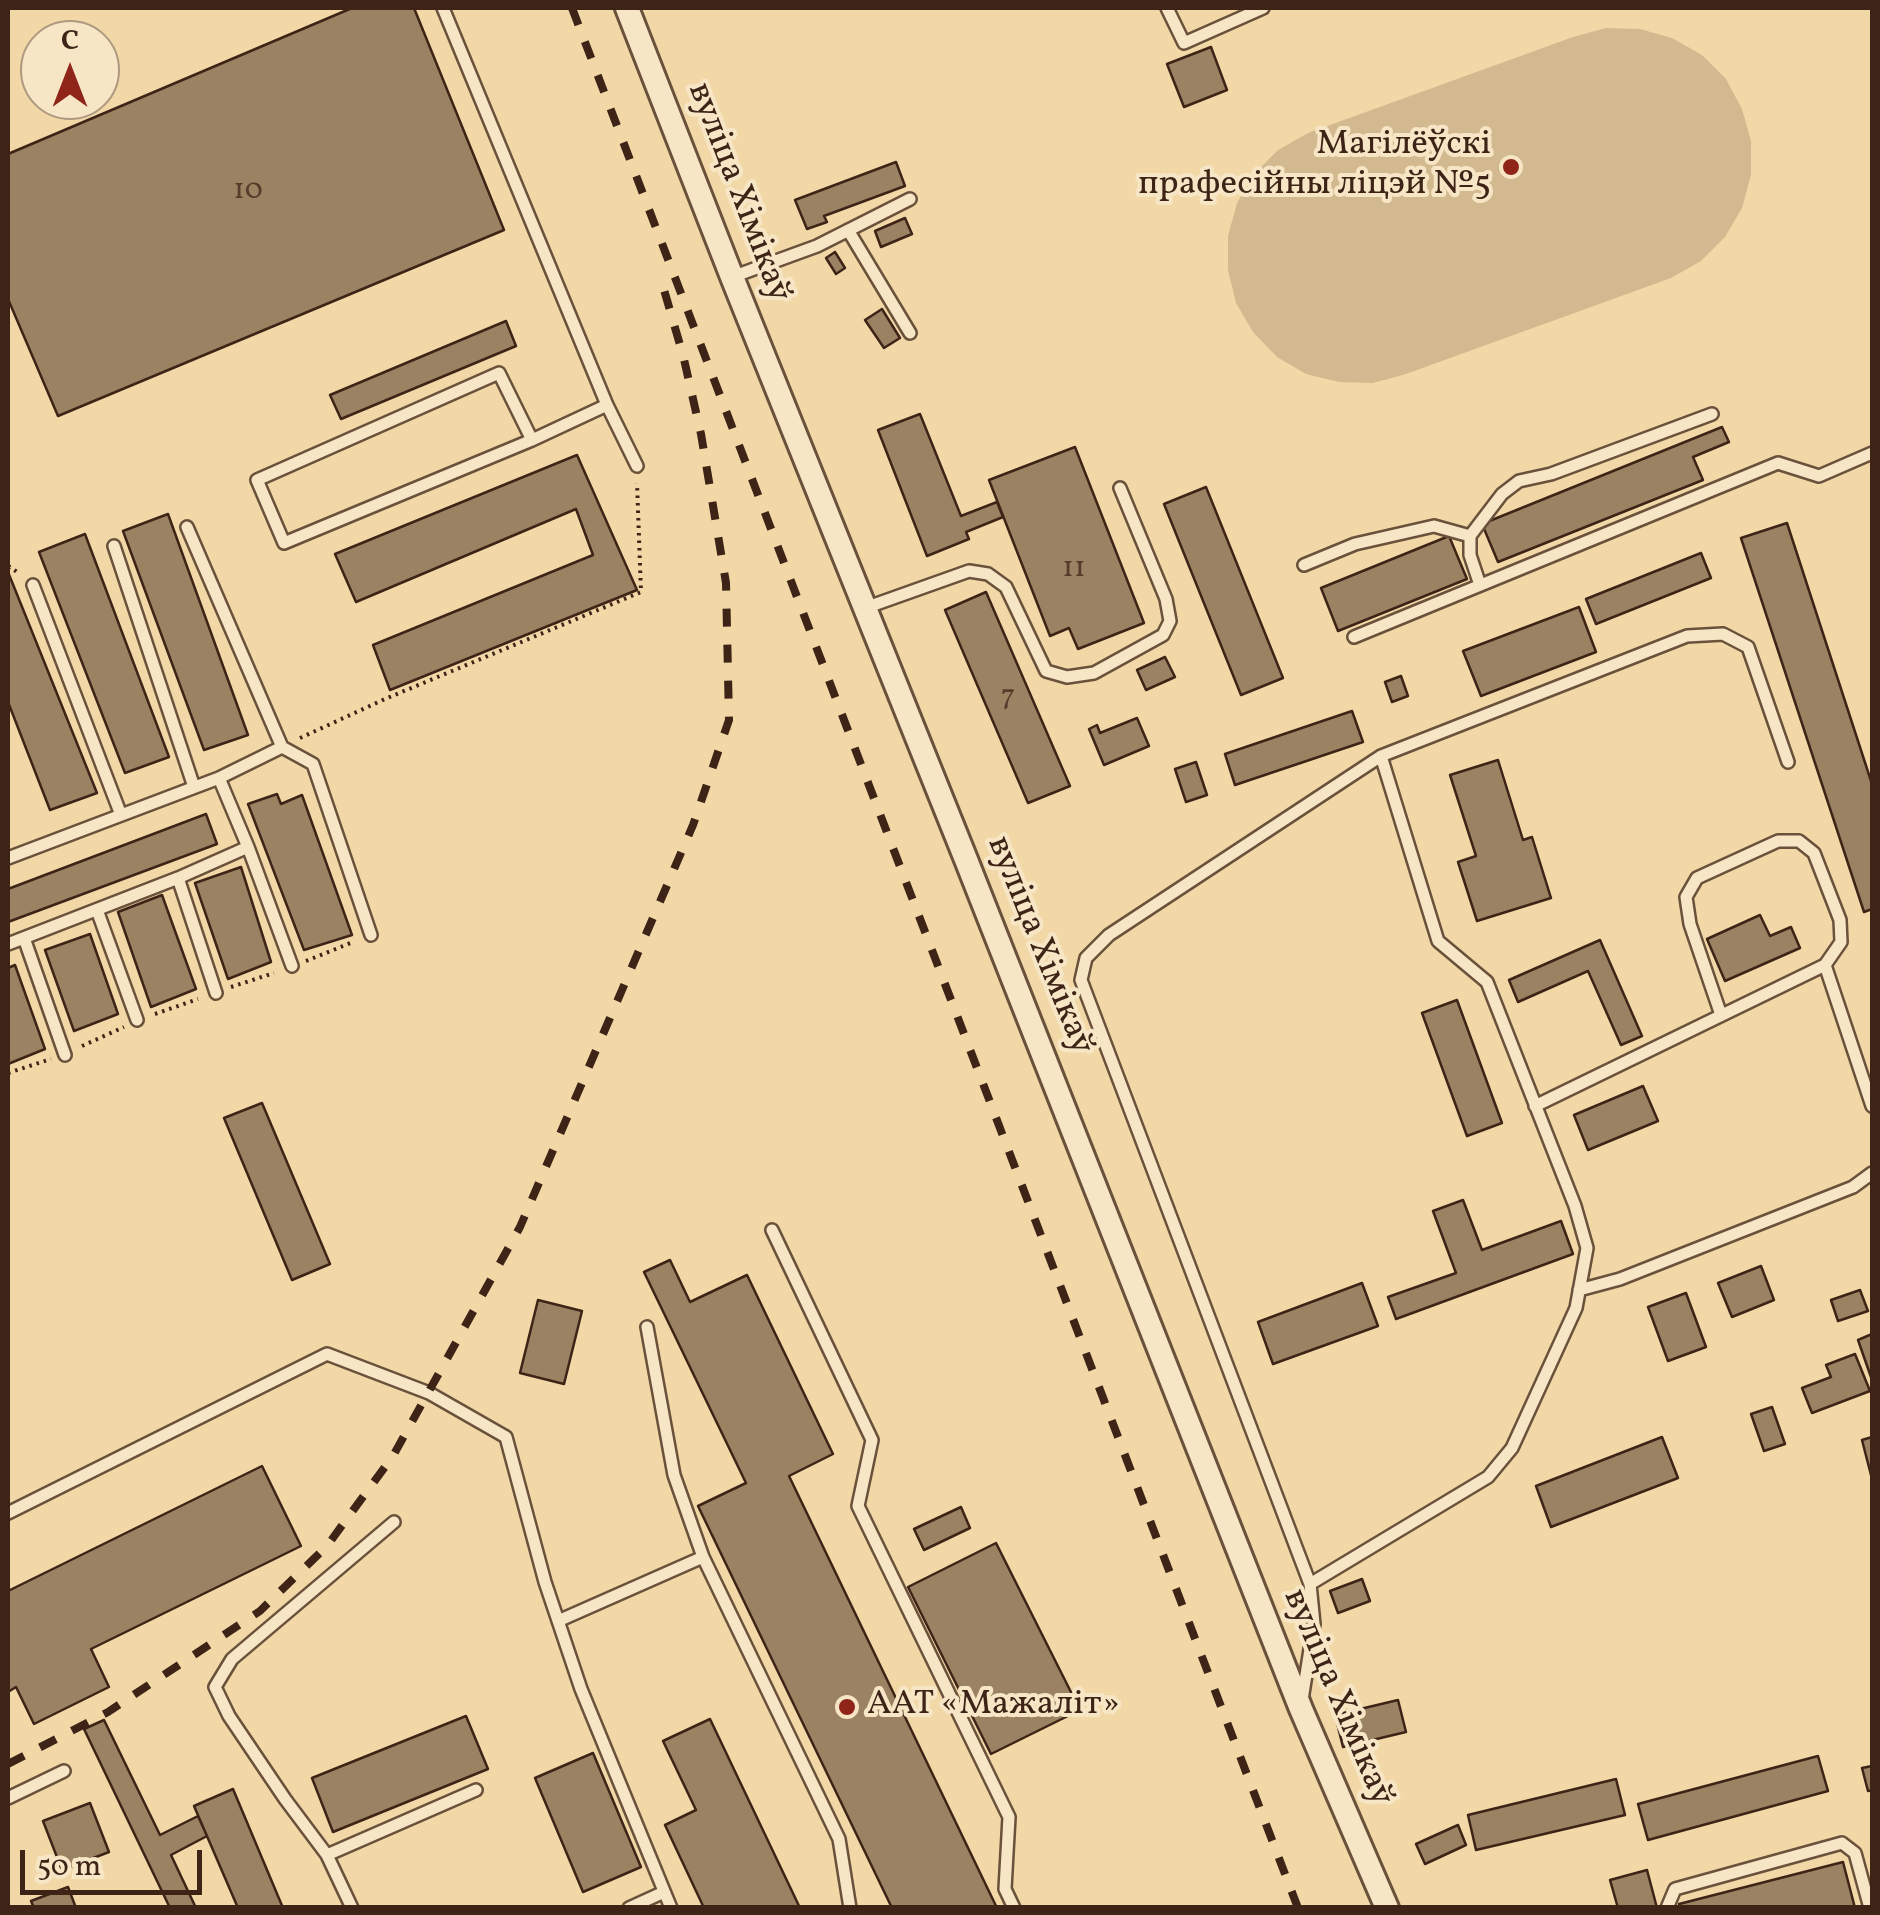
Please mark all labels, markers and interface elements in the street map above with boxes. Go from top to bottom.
north arrow [20,20,120,120]
text: С [61,22,79,61]
street label: вуліца Хімікаў [676,77,798,309]
place label: Магілёўскі прафесійны ліцэй №5 [1138,126,1491,208]
marker: Магілёўскі прафесійны ліцэй №5 [1500,156,1522,178]
house number: 10 [233,174,263,210]
house number: 11 [1062,552,1086,588]
house number: 7 [1001,680,1015,716]
street label: вуліца Хімікаў [975,831,1101,1061]
street label: вуліца Хімікаў [1271,1583,1401,1813]
place label: ААТ «Мажаліт» [867,1686,1120,1728]
marker: ААТ «Мажаліт» [836,1696,858,1718]
scale bar [25,1830,208,1892]
text: 50 m [37,1846,101,1888]

